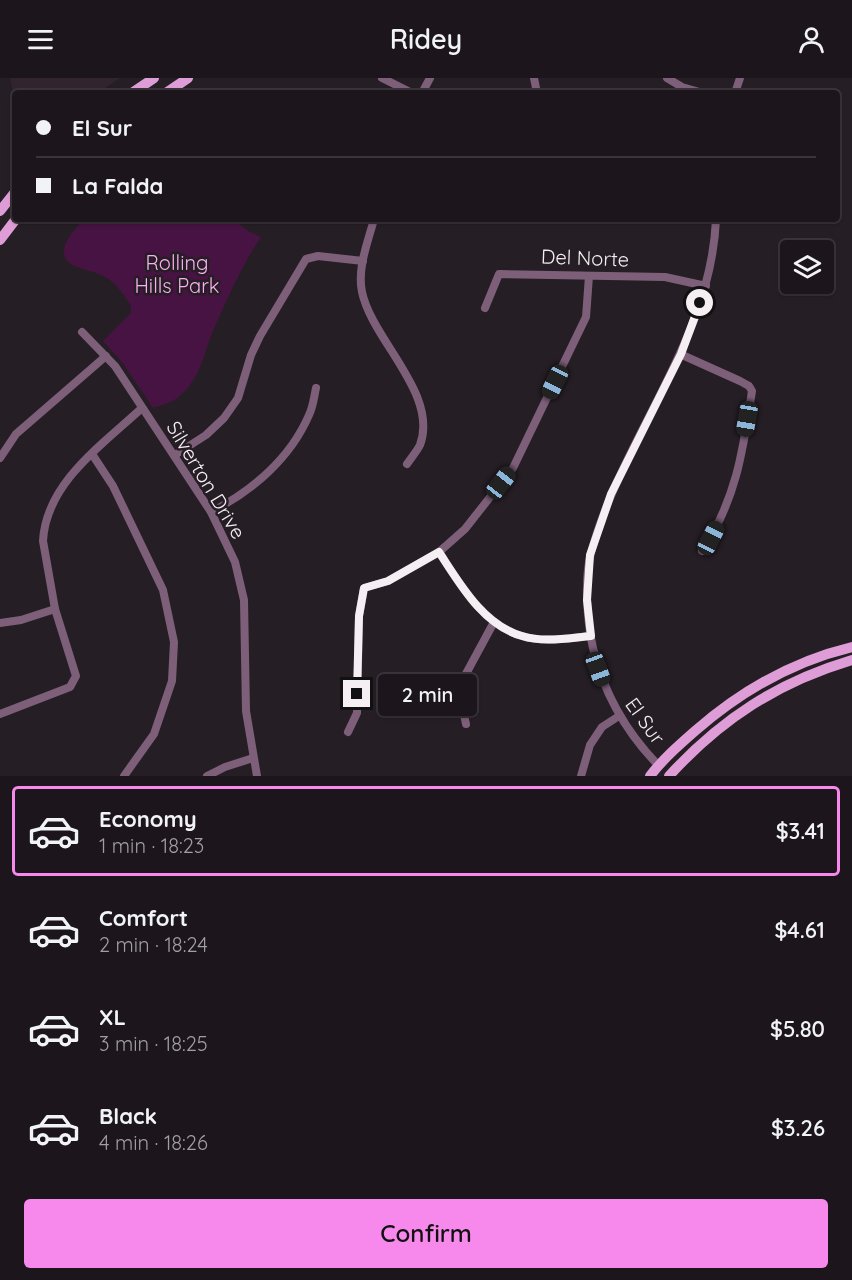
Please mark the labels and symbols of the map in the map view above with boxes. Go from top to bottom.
street label: Del Norte [540,243,630,272]
park label: Rolling Hills Park [134,250,220,298]
route start [686,289,713,316]
car [539,362,571,402]
car [735,400,759,438]
street label: Silverton Drive [161,416,251,543]
car [483,463,519,503]
car [695,518,727,558]
car [583,649,613,689]
callout: 2 min [378,673,477,715]
route end [343,680,370,707]
street label: El Sur [620,692,671,749]

